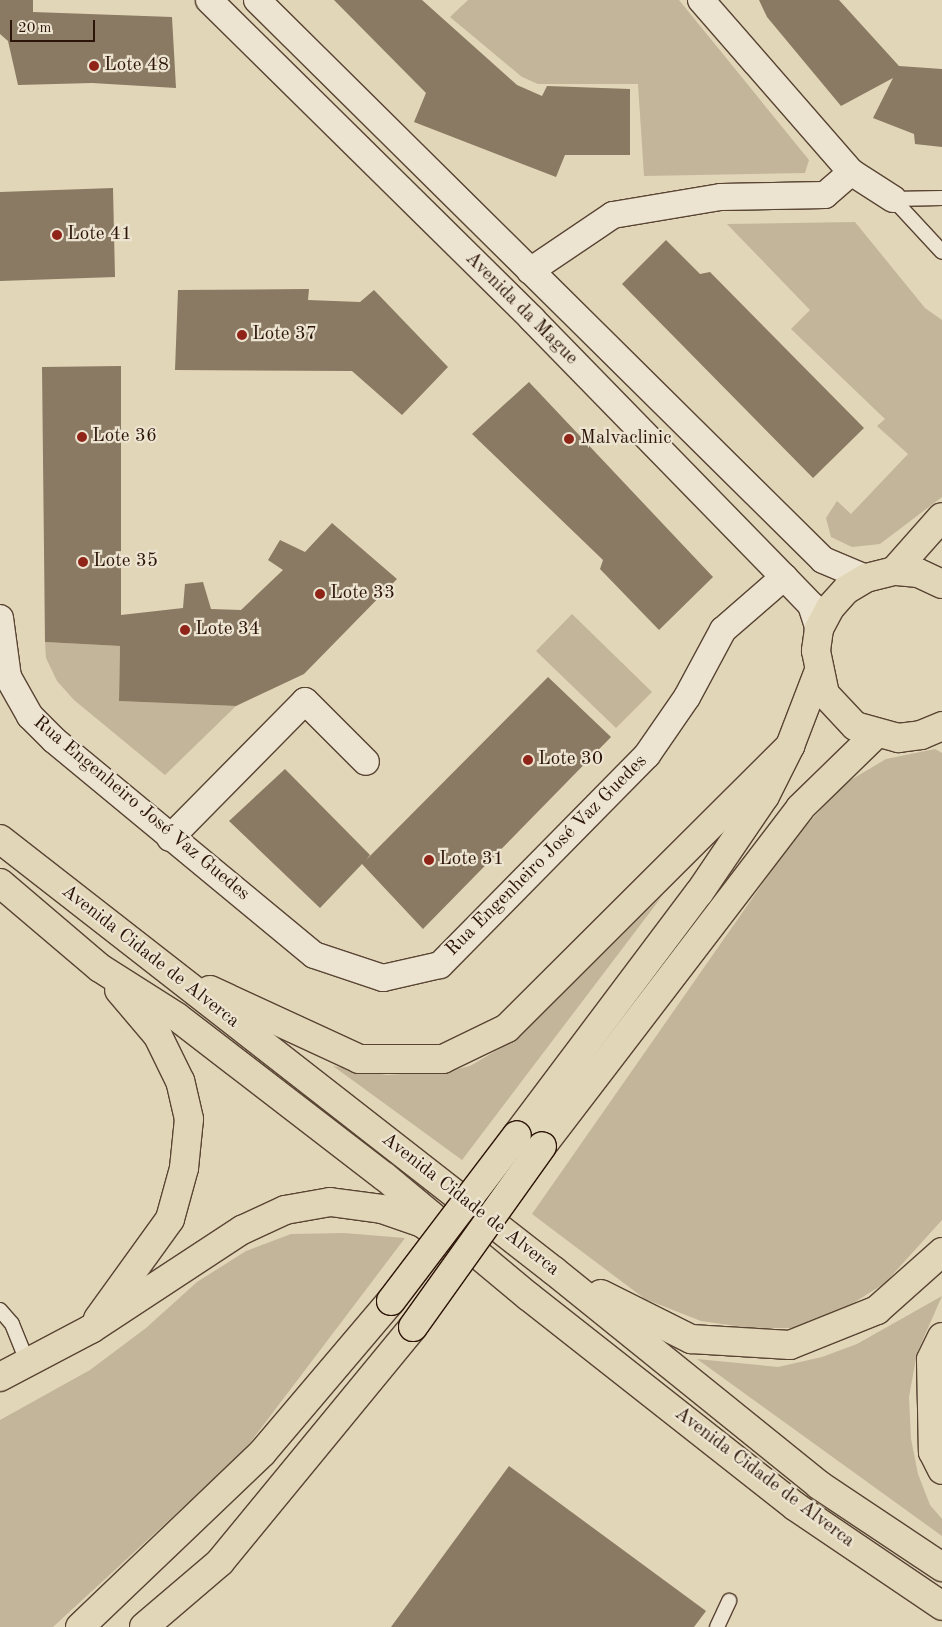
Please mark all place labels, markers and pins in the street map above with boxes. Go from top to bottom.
place label: Lote 48 [104,55,169,77]
marker: Lote 48 [88,60,100,72]
place label: Lote 41 [67,224,132,246]
marker: Lote 41 [51,229,63,241]
place label: Lote 37 [252,324,317,346]
marker: Lote 37 [236,329,248,341]
place label: Lote 36 [92,426,157,448]
place label: Malvaclinic [580,428,672,450]
marker: Lote 36 [76,431,88,443]
marker: Malvaclinic [562,432,576,446]
place label: Lote 35 [93,551,158,573]
marker: Lote 35 [77,556,89,568]
place label: Lote 33 [330,583,395,605]
marker: Lote 33 [314,588,326,600]
place label: Lote 34 [195,619,260,641]
marker: Lote 34 [179,624,191,636]
place label: Lote 30 [538,749,603,771]
marker: Lote 30 [522,754,534,766]
place label: Lote 31 [439,849,504,871]
marker: Lote 31 [423,854,435,866]

